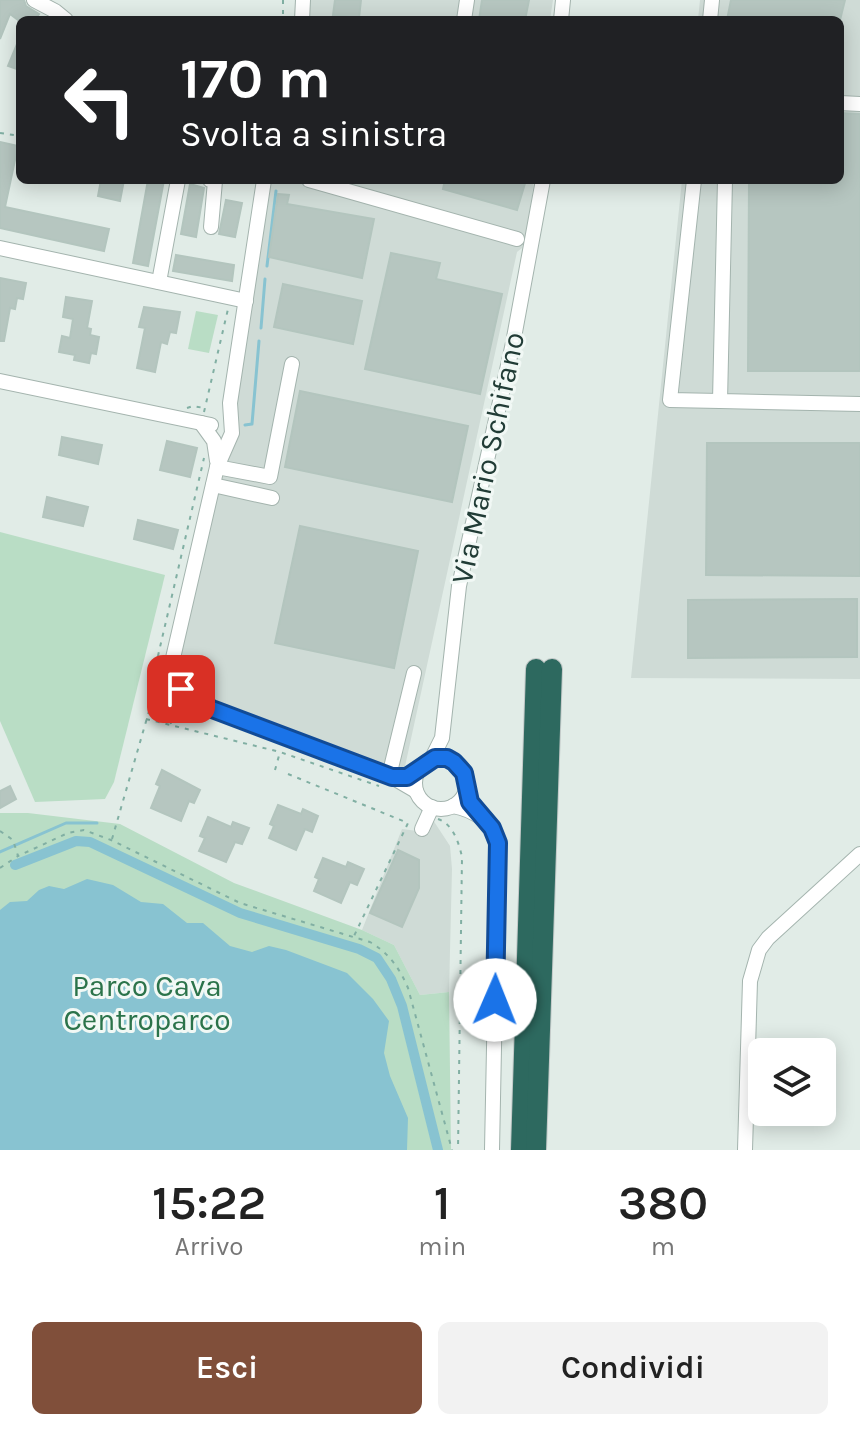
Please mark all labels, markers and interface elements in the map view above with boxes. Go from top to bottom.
text: 170 m [180,46,331,111]
icon: left [48,48,152,152]
text: Svolta a sinistra [180,113,447,155]
street label: Via Mario Schifano [444,329,532,587]
pin [147,655,215,723]
icon: arrive [159,667,203,711]
position arrow [453,958,537,1042]
park label: Parco Cava Centroparco [63,968,231,1038]
map controls [748,1038,836,1126]
button: layers [748,1038,836,1126]
text: 15:22 [152,1175,266,1231]
text: 1 [434,1175,451,1231]
text: 380 [618,1175,708,1231]
text: Arrivo [175,1231,244,1262]
text: min [418,1231,466,1262]
text: m [651,1231,675,1262]
button: Esci [32,1322,422,1414]
button: Condividi [438,1322,828,1414]

